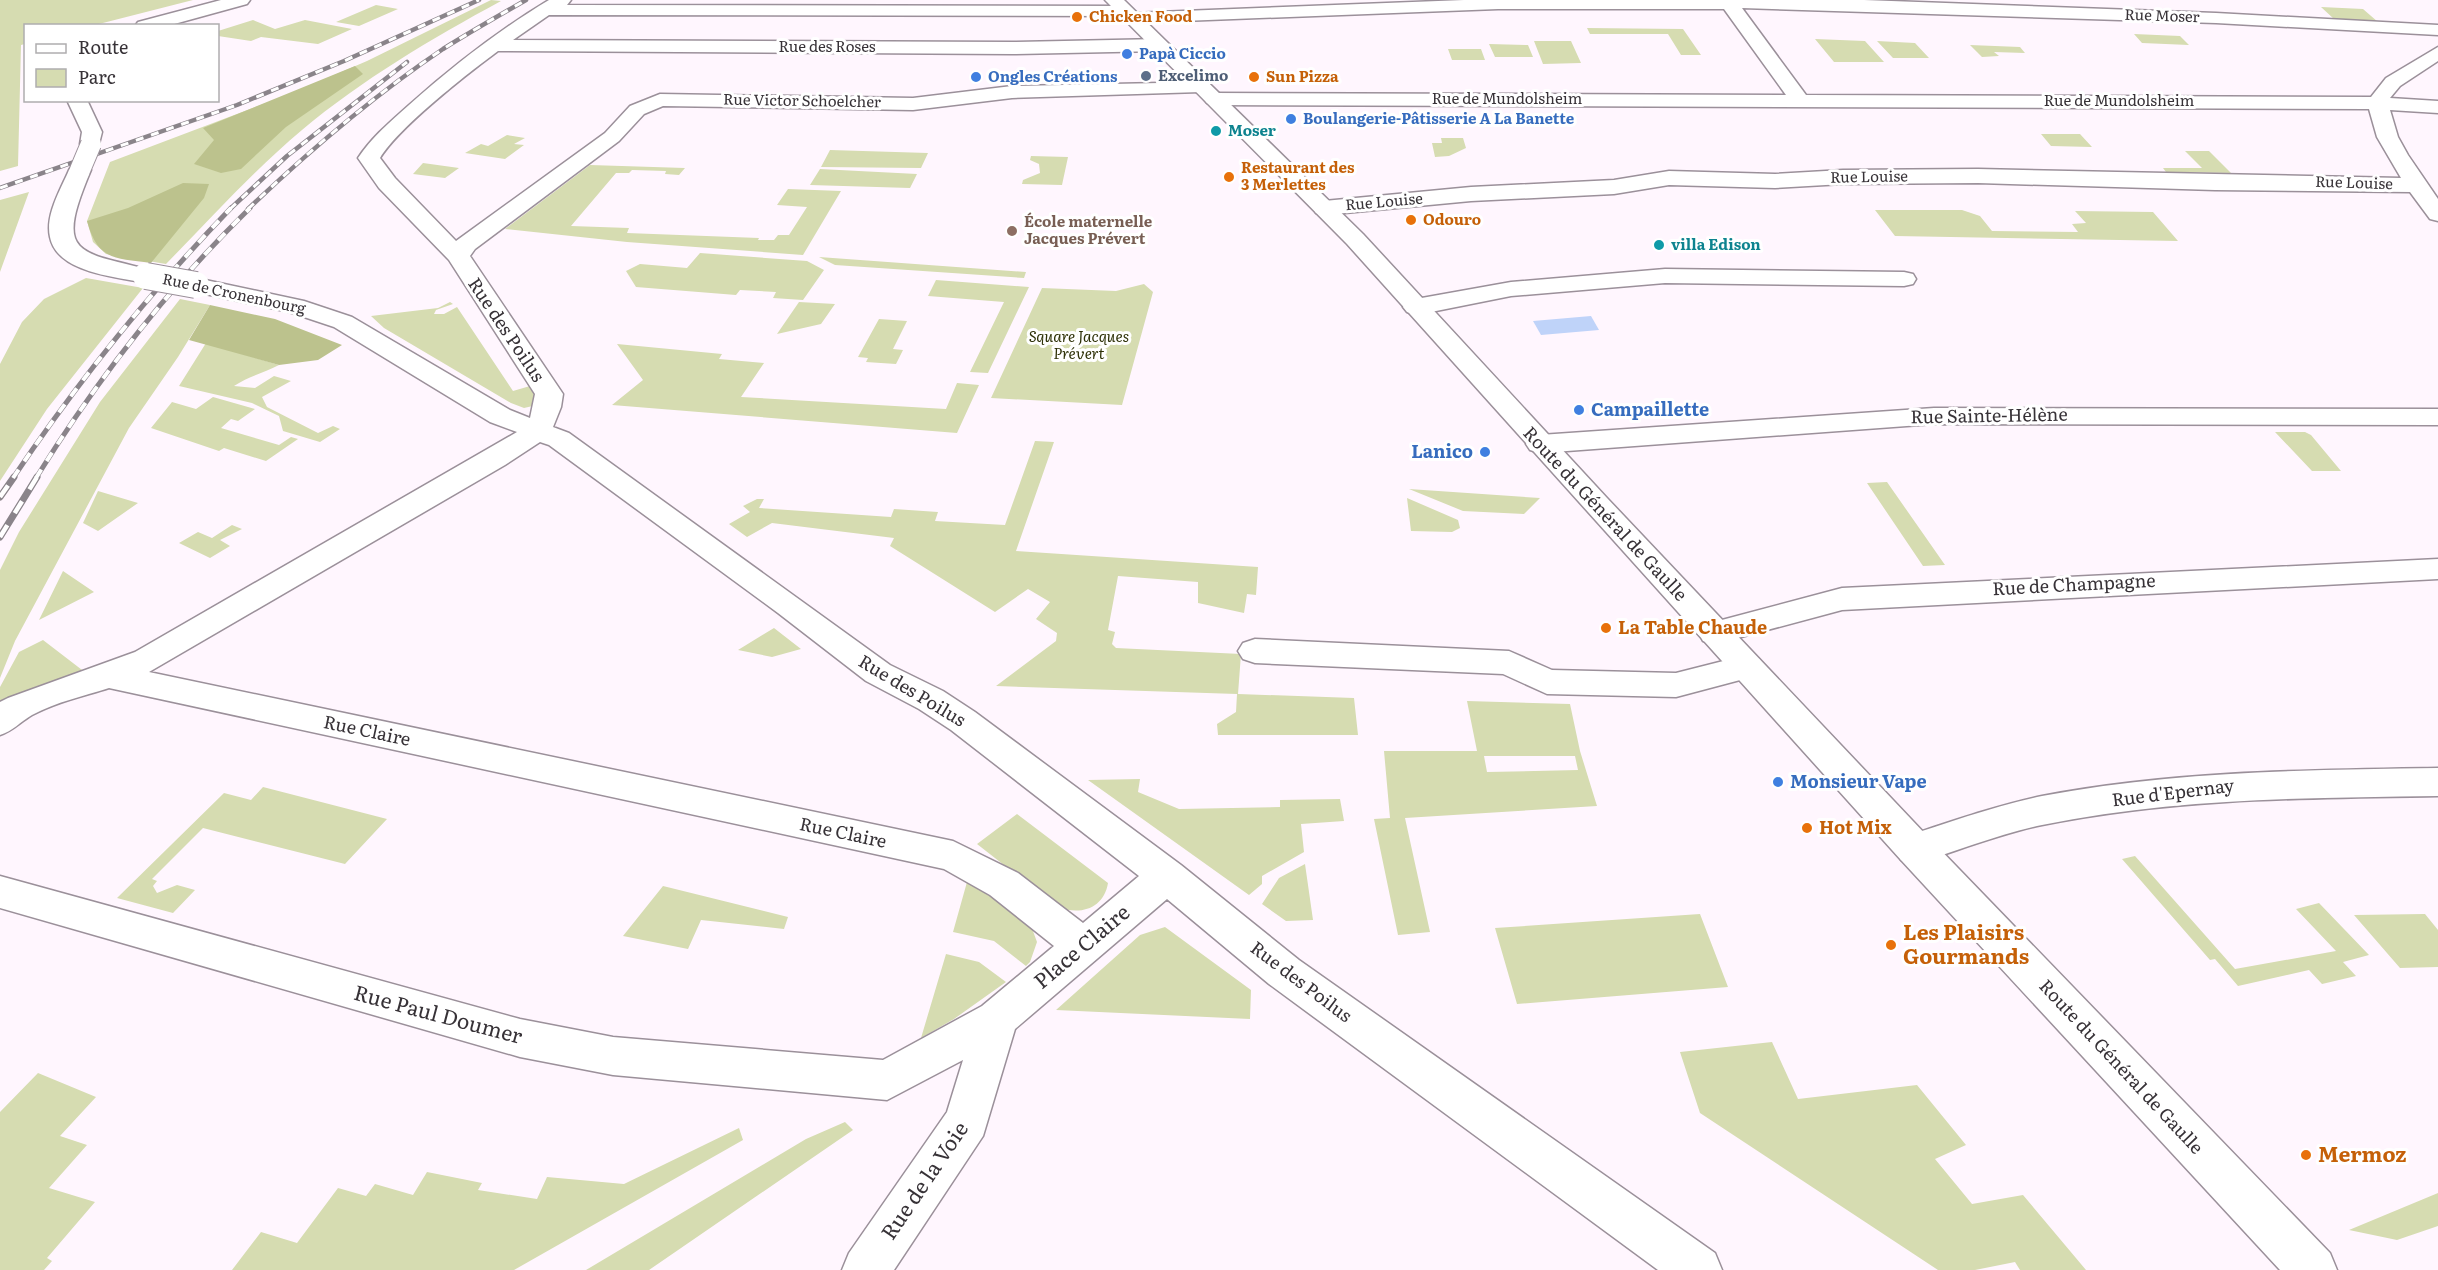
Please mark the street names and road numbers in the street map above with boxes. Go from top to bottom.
street label: Rue Moser [2124,2,2200,27]
street label: Rue des Roses [779,34,876,57]
street label: Rue de Mundolsheim [1432,86,1583,109]
street label: Rue Victor Schoelcher [723,87,881,112]
street label: Rue de Mundolsheim [2044,88,2195,111]
street label: Rue Louise [1830,163,1908,188]
street label: Rue Louise [2315,169,2394,194]
street label: Rue Louise [1344,186,1424,215]
street label: Rue de Cronenbourg [160,266,309,319]
street label: Rue des Poilus [462,271,552,387]
street label: Rue Sainte-Hélène [1910,400,2068,429]
street label: Route du Général de Gaulle [1518,420,1695,606]
street label: Rue de Champagne [1992,566,2156,601]
street label: Rue des Poilus [854,647,972,732]
street label: Rue Claire [321,707,413,752]
street label: Rue d'Epernay [2110,771,2236,812]
street label: Rue Claire [797,809,889,854]
street label: Place Claire [1026,896,1135,994]
street label: Rue des Poilus [1245,934,1358,1028]
street label: Route du Général de Gaulle [2034,973,2211,1159]
street label: Rue Paul Doumer [351,975,526,1050]
street label: Rue de la Voie [872,1114,974,1245]

